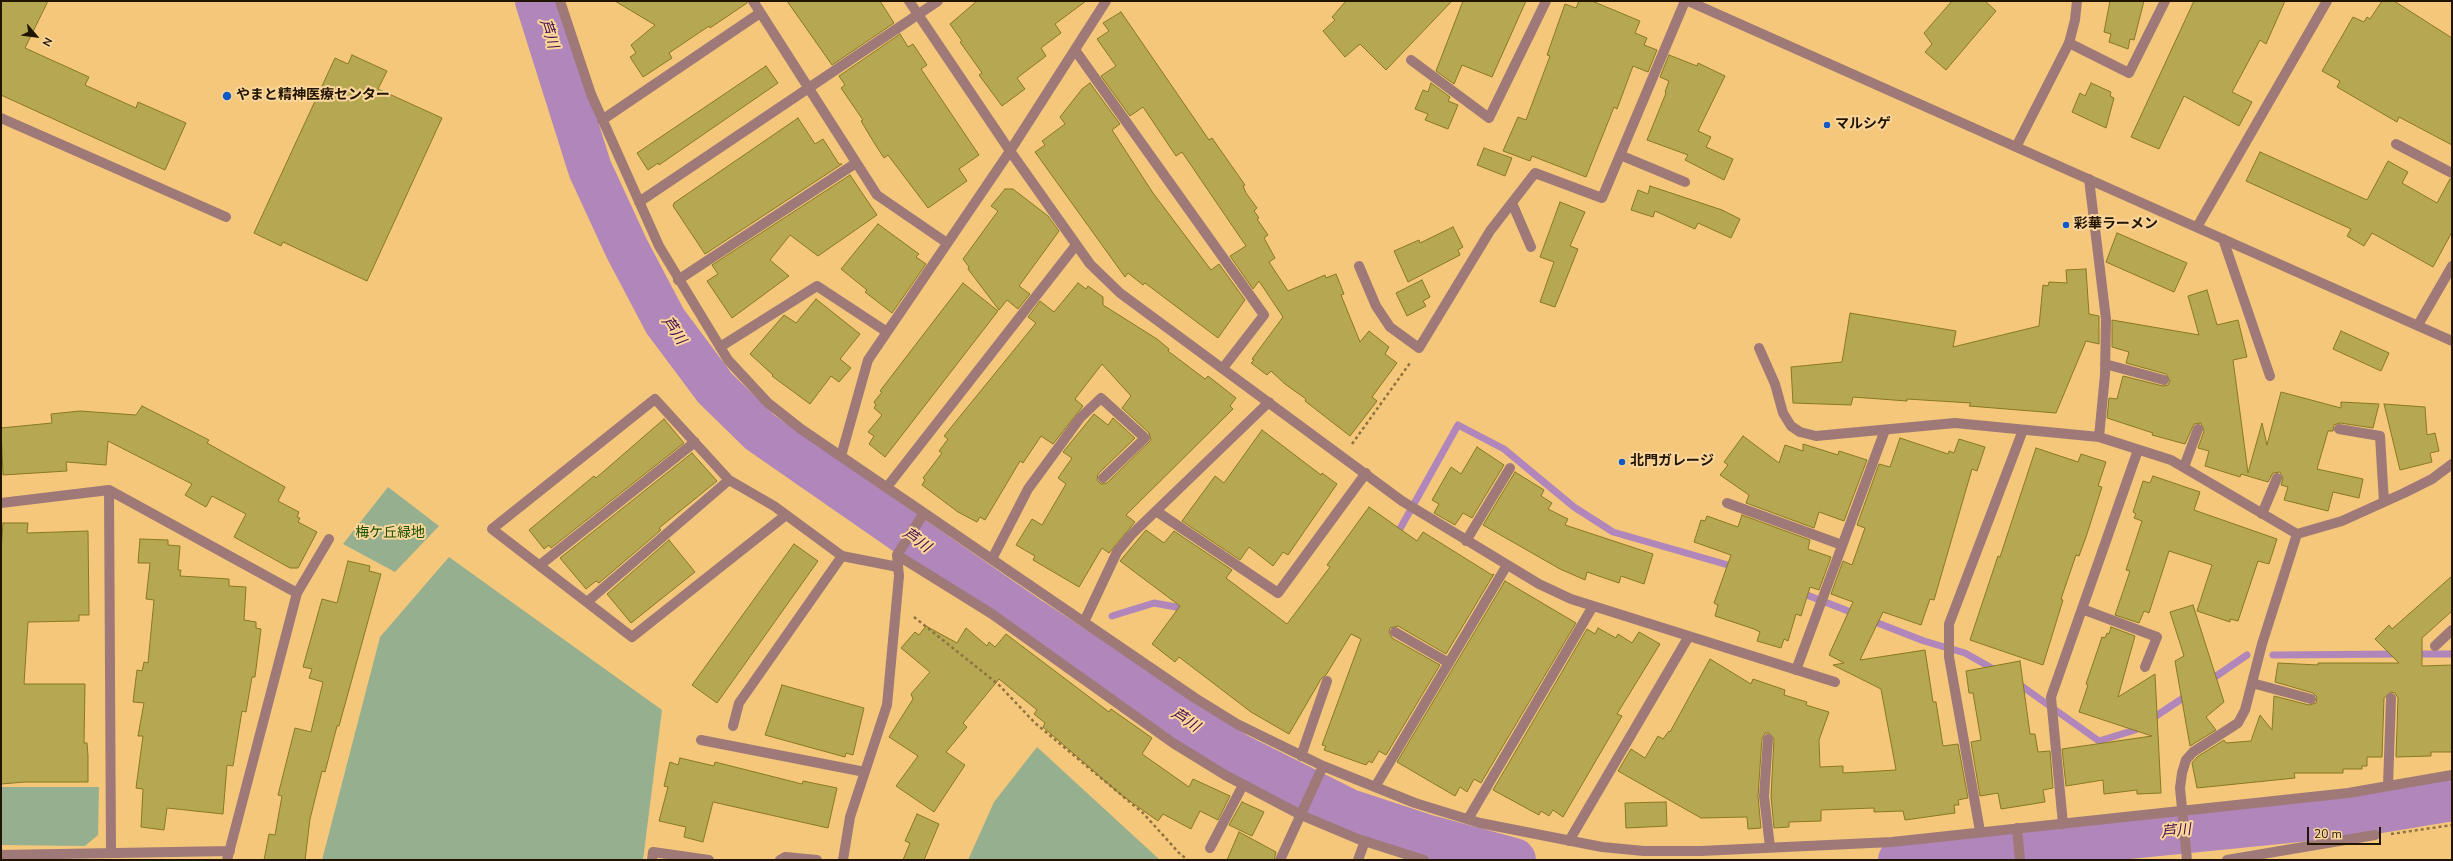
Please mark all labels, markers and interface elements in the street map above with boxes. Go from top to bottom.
north arrow [16,16,56,56]
water label: 芦川 [535,17,561,51]
text: N [38,35,56,49]
place label: やまと精神医療センター [236,88,390,104]
marker: やまと精神医療センター [221,90,233,102]
place label: マルシゲ [1835,117,1891,133]
marker: マルシゲ [1822,120,1832,130]
place label: 彩華ラーメン [2074,217,2158,233]
marker: 彩華ラーメン [2061,220,2071,230]
water label: 芦川 [657,314,689,348]
place label: 北門ガレージ [1630,454,1714,470]
marker: 北門ガレージ [1617,457,1627,467]
water label: 芦川 [899,525,933,557]
park label: 梅ケ丘緑地 [355,526,425,542]
water label: 芦川 [1168,705,1202,737]
scale bar [2309,819,2383,845]
water label: 芦川 [2160,821,2192,843]
text: 20 m [2314,826,2342,842]

